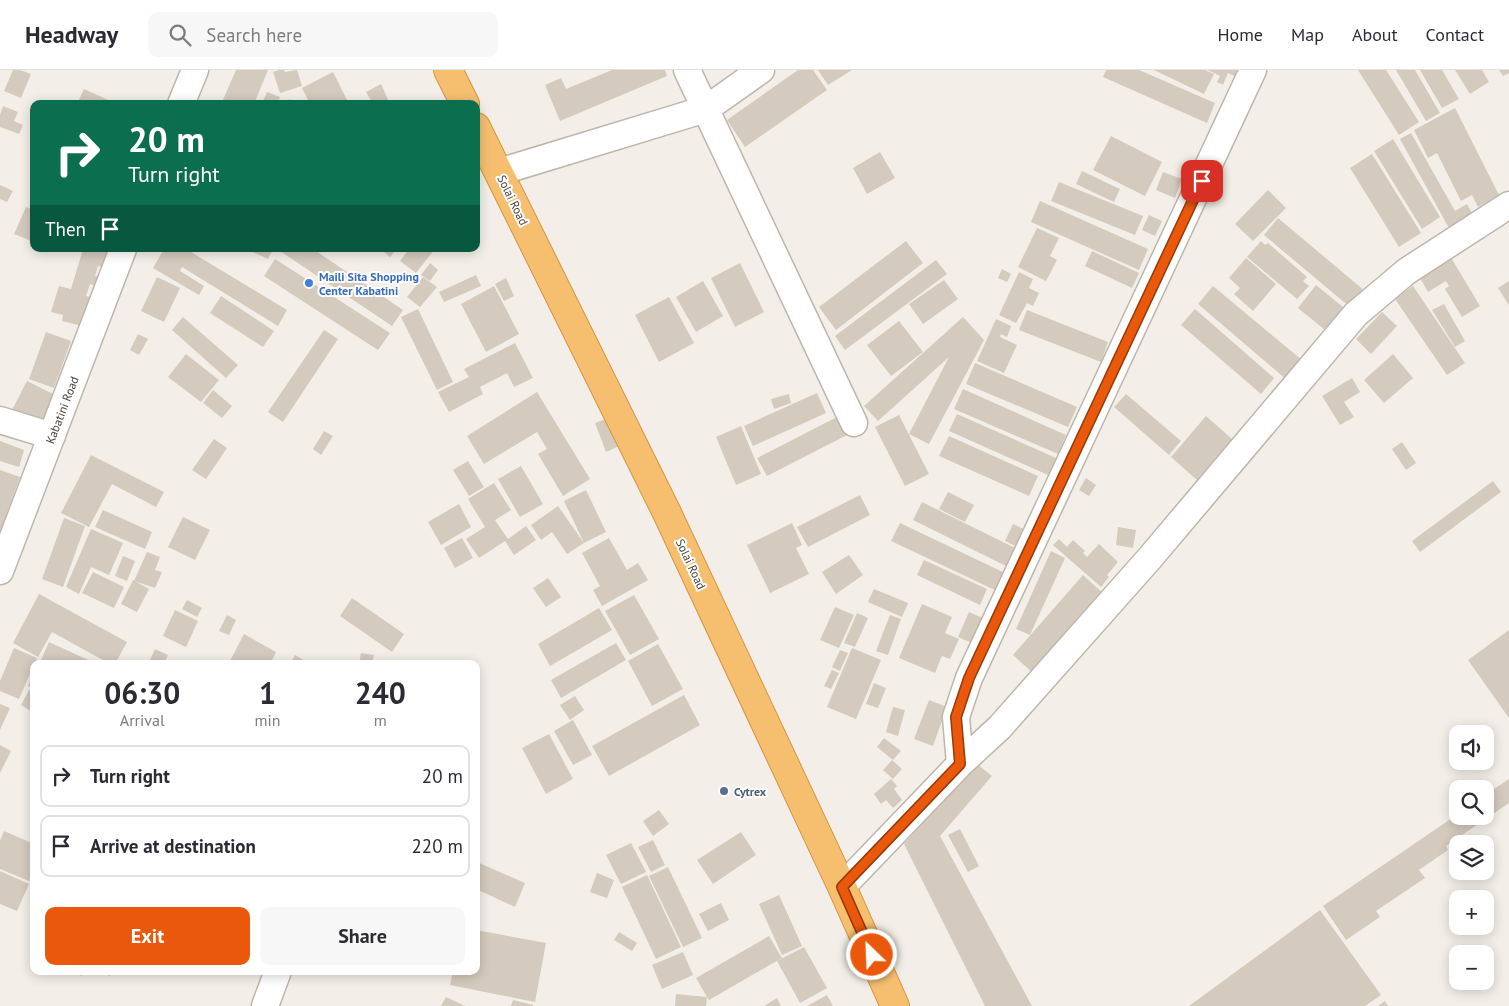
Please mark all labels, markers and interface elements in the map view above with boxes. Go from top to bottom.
search box [148,12,498,57]
text: Headway [25,19,118,50]
icon: search [166,21,194,49]
text: Search here [206,23,302,47]
text: Home [1217,23,1263,46]
text: Map [1291,23,1324,46]
text: About [1352,23,1398,46]
text: Contact [1426,23,1484,46]
text: 20 m [128,116,205,162]
icon: right [45,120,110,185]
text: Turn right [128,160,220,188]
pin [1181,160,1223,202]
icon: arrive [1188,167,1216,195]
street label: Solai Road [494,172,532,228]
icon: arrive [96,215,124,243]
text: Then [45,217,86,241]
place label: Maili Sita Shopping Center Kabatini [319,269,419,298]
marker: Maili Sita Shopping Center Kabatini [303,277,315,289]
street label: Kabatini Road [42,374,82,446]
street label: Solai Road [673,536,709,592]
text: 06:30 [104,673,180,712]
text: 1 [259,673,276,712]
text: 240 [355,673,406,712]
text: Arrival [120,710,165,730]
text: min [255,710,281,730]
text: m [374,710,387,730]
map controls [1449,725,1494,990]
button: sound [1449,725,1494,770]
icon: right [47,762,75,790]
text: Turn right [90,764,170,788]
text: 20 m [422,764,463,788]
button: search [1449,780,1494,825]
place label: Cytrex [734,784,767,799]
marker: Cytrex [718,785,730,797]
icon: arrive [47,832,75,860]
text: Arrive at destination [90,834,256,858]
text: 220 m [411,834,463,858]
button: layers [1449,835,1494,880]
button: + [1449,890,1494,935]
button: Exit [45,907,250,965]
button: Share [260,907,465,965]
position arrow [845,928,897,980]
button: − [1449,945,1494,990]

